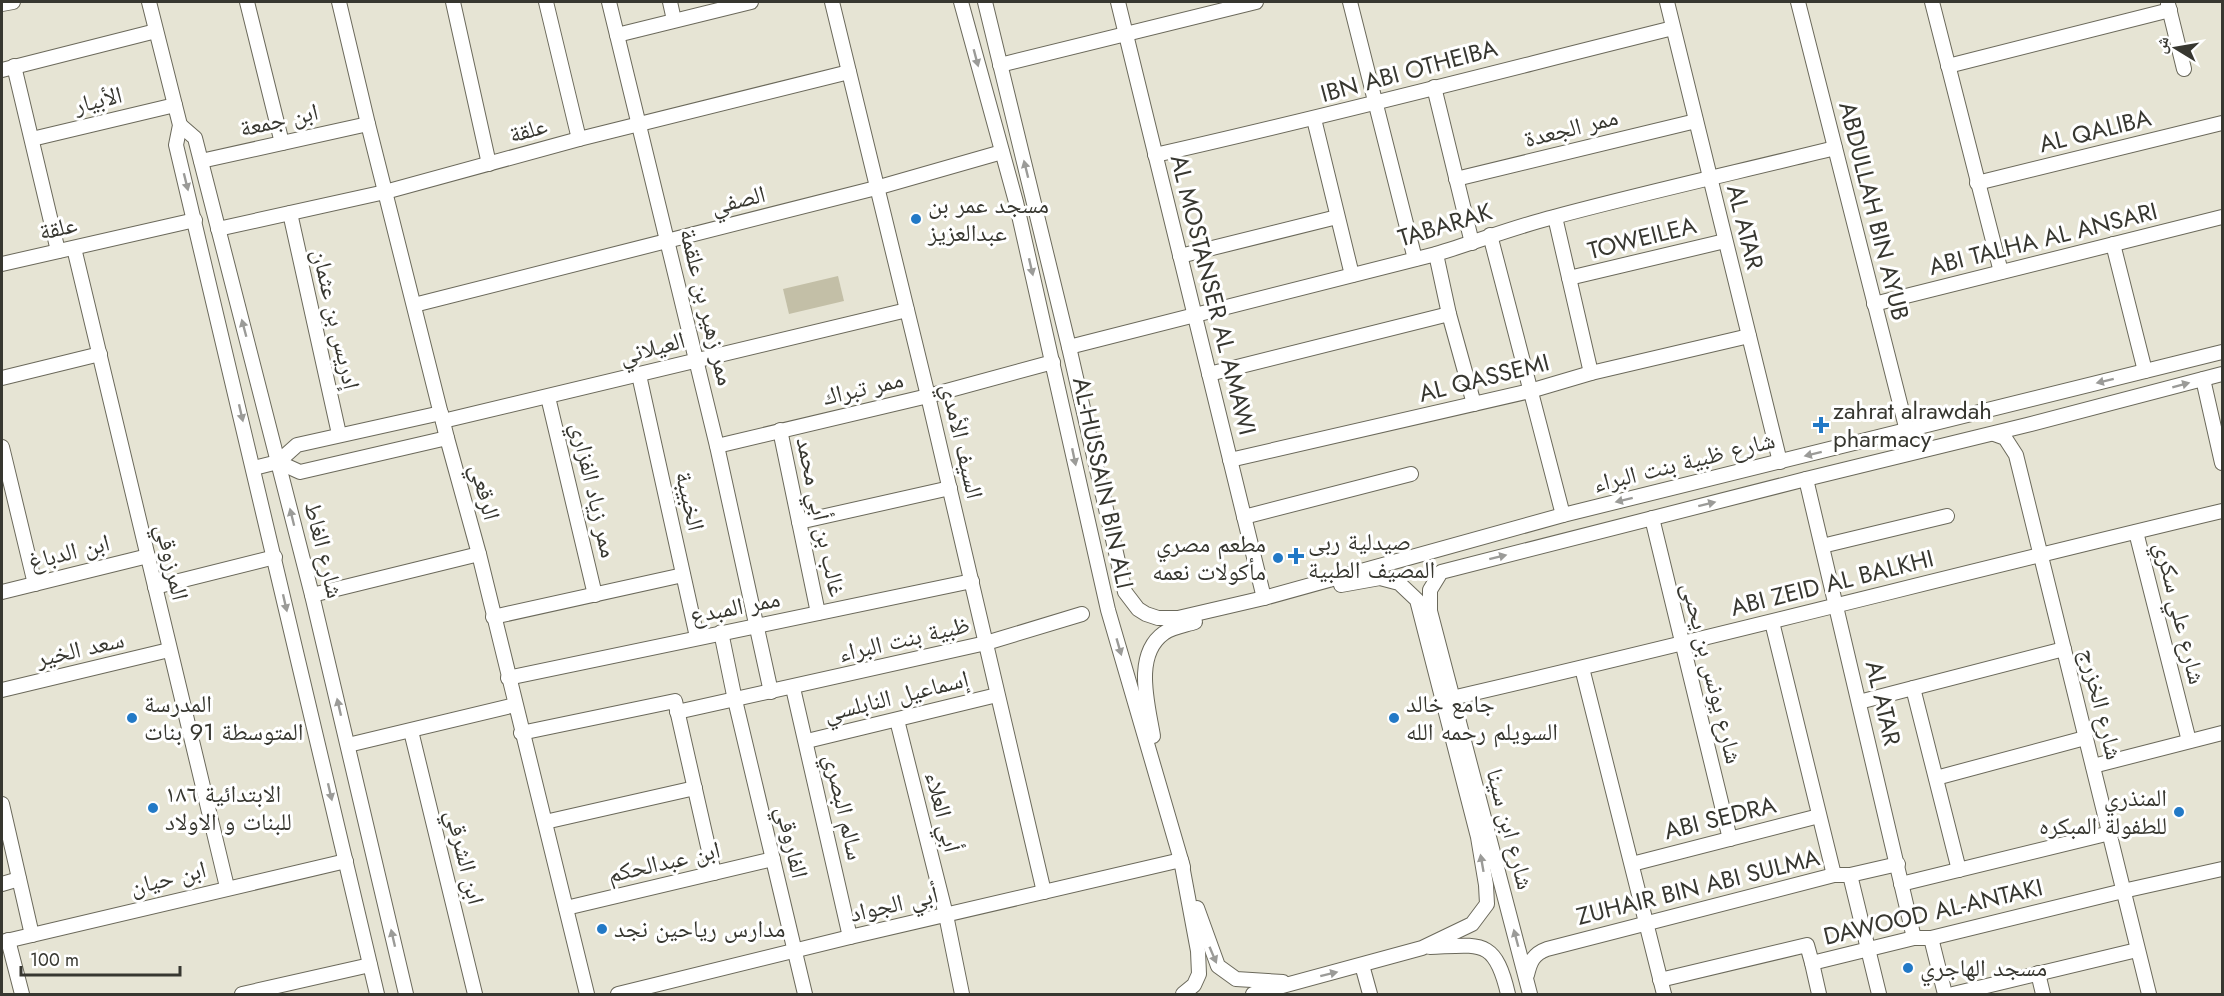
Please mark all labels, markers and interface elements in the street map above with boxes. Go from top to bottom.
north arrow [2146,18,2206,78]
street label: IBN ABI OTHEIBA [1316,30,1501,111]
text: ش [2149,35,2175,56]
one-way arrow [972,49,982,67]
street label: الأبيار [69,77,126,123]
street label: ابن جمعة [236,94,322,146]
street label: ABDULLAH BIN AYUB [1830,98,1919,324]
street label: ممر الجعدة [1520,99,1622,156]
street label: AL QALIBA [2035,100,2155,161]
street label: علقة [505,107,551,152]
street label: AL MOSTANSER AL AMAWI [1162,151,1265,439]
one-way arrow [1020,160,1030,178]
one-way arrow [181,173,191,191]
street label: الصفي [707,176,769,225]
street label: AL ATAR [1718,181,1773,273]
place label: مسجد عمر بن عبدالعزيز [927,187,1049,250]
street label: ABI TALHA AL ANSARI [1925,193,2161,284]
street label: TABARAK [1394,194,1496,255]
street label: علقة [35,206,80,249]
street label: TOWEILEA [1584,207,1700,268]
marker: مسجد عمر بن عبدالعزيز [909,212,923,226]
street label: ممر زهير بن علقمة [671,225,744,389]
street label: إدريس بن عثمان [303,245,370,393]
one-way arrow [1027,258,1037,276]
one-way arrow [239,319,249,338]
street label: العيلاني [615,322,689,375]
street label: AL QASSEMI [1415,344,1553,411]
street label: ممر تبراك [819,361,907,414]
street label: AL-HUSSAIN BIN ALI [1064,374,1143,592]
one-way arrow [2095,377,2114,387]
one-way arrow [2172,379,2190,389]
street label: السيف الأمدي [930,380,993,503]
place label: zahrat alrawdah pharmacy [1833,393,1992,456]
one-way arrow [236,403,246,422]
marker: zahrat alrawdah pharmacy [1814,418,1828,432]
street label: ممر زياد الفزاري [560,419,627,562]
street label: شارع ظبية بنت البراء [1589,422,1779,501]
street label: غالب بن أبي محمد [785,434,855,600]
one-way arrow [1070,448,1080,466]
one-way arrow [1804,449,1823,459]
street label: الرقعي [459,460,510,524]
street label: الخبيبة [667,468,714,534]
one-way arrow [1615,496,1633,506]
street label: شارع الغاط [296,498,353,602]
one-way arrow [1698,499,1716,509]
one-way arrow [287,508,297,527]
street label: المرزوقي [145,520,198,604]
place label: صيدلية ربى المصيف الطبية [1308,524,1435,587]
street label: ابن الدباغ [24,525,113,579]
place label: مطعم مصري مأكولات نعمه [1152,526,1266,589]
street label: شارع علي سكري [2144,538,2215,688]
street label: ABI ZEID AL BALKHI [1727,540,1937,625]
marker: صيدلية ربى المصيف الطبية [1289,549,1303,563]
marker: مطعم مصري مأكولات نعمه [1271,551,1285,565]
one-way arrow [1489,552,1507,562]
street label: شارع يونس بن يحىى [1673,578,1752,767]
street label: ممر المبدع [687,581,783,632]
one-way arrow [281,593,291,612]
street label: ظبية بنت البراء [835,606,973,671]
street label: سعد الخير [31,621,127,676]
one-way arrow [1115,638,1124,656]
street label: شارع الخزرج [2071,644,2132,763]
street label: AL ATAR [1857,657,1910,749]
street label: إسماعيل النابلسي [820,661,973,732]
place label: المدرسة المتوسطة 91 بنات [144,686,304,749]
place label: جامع خالد السويلم رحمه الله [1406,686,1558,749]
one-way arrow [333,698,343,716]
marker: المدرسة المتوسطة 91 بنات [125,711,139,725]
marker: جامع خالد السويلم رحمه الله [1387,711,1401,725]
street label: سالم البصري [813,750,874,864]
street label: شارع ابن سينا [1478,765,1543,893]
street label: أبي العلاء [915,768,970,856]
place label: الابتدائية ١٨٦ للبنات و الاولاد [165,776,292,839]
place label: المنذري للطفولة المبكره [2039,780,2167,843]
one-way arrow [325,783,335,802]
street label: ABI SEDRA [1660,787,1780,848]
marker: الابتدائية ١٨٦ للبنات و الاولاد [146,801,160,815]
street label: الفاروقي [765,802,818,882]
marker: المنذري للطفولة المبكره [2172,805,2186,819]
street label: ابن الشرقي [435,806,494,908]
street label: ابن عبدالحكم [604,832,724,891]
street label: ZUHAIR BIN ABI SULMA [1573,839,1823,934]
street label: ابن حيان [126,851,210,904]
one-way arrow [1477,853,1486,872]
street label: DAWOOD AL-ANTAKI [1820,869,2046,954]
street label: أبي الجواد [846,876,942,933]
place label: مدارس رياحين نجد [614,911,785,946]
marker: مدارس رياحين نجد [595,922,609,936]
one-way arrow [387,928,397,947]
one-way arrow [1510,929,1520,947]
scale bar [21,939,180,977]
one-way arrow [1209,946,1218,964]
text: 100 m [30,947,79,973]
place label: مسجد الهاجري [1920,950,2047,987]
marker: مسجد الهاجري [1901,961,1915,975]
one-way arrow [1320,968,1338,978]

